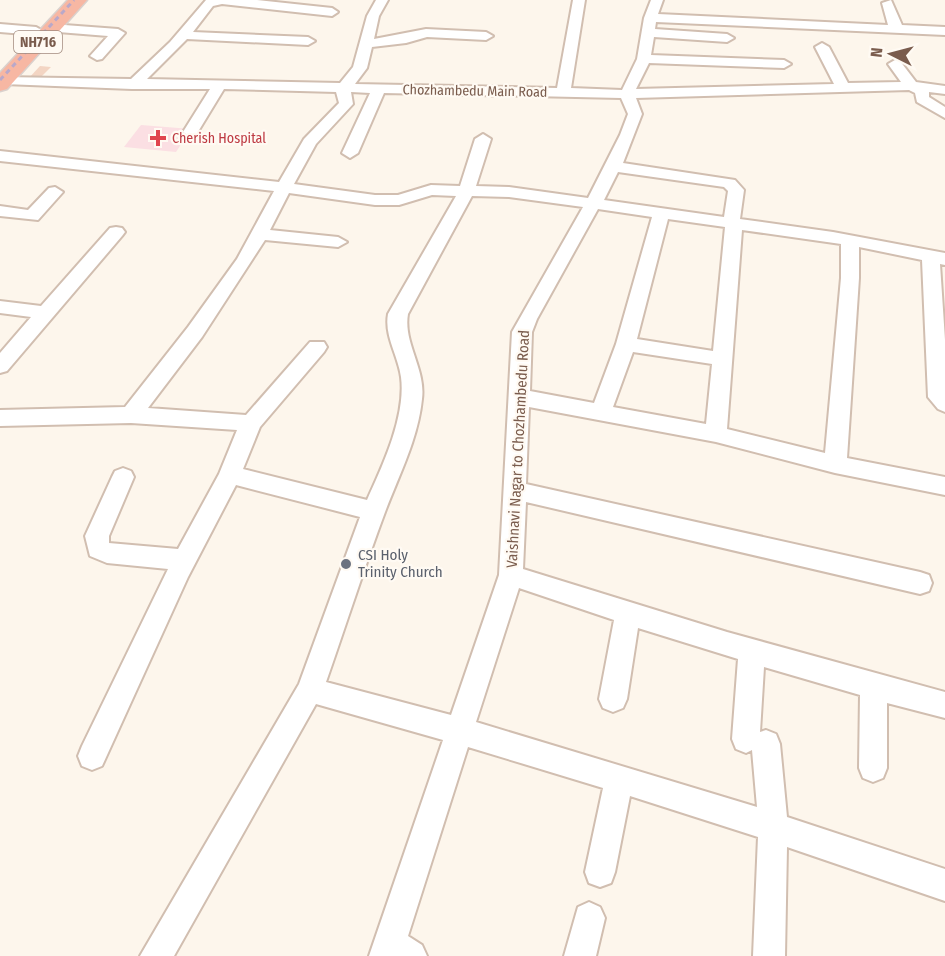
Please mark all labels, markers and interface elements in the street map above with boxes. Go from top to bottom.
north arrow [861,24,921,84]
road number: NH716 [14,31,62,53]
text: N [867,47,887,58]
street label: Chozhambedu Main Road [403,81,547,101]
marker: Cherish Hospital [149,129,167,147]
place label: Cherish Hospital [172,130,266,147]
street label: Vaishnavi Nagar to Chozhambedu Road [503,329,533,569]
place label: CSI Holy Trinity Church [358,546,443,581]
marker: CSI Holy Trinity Church [339,557,353,571]

